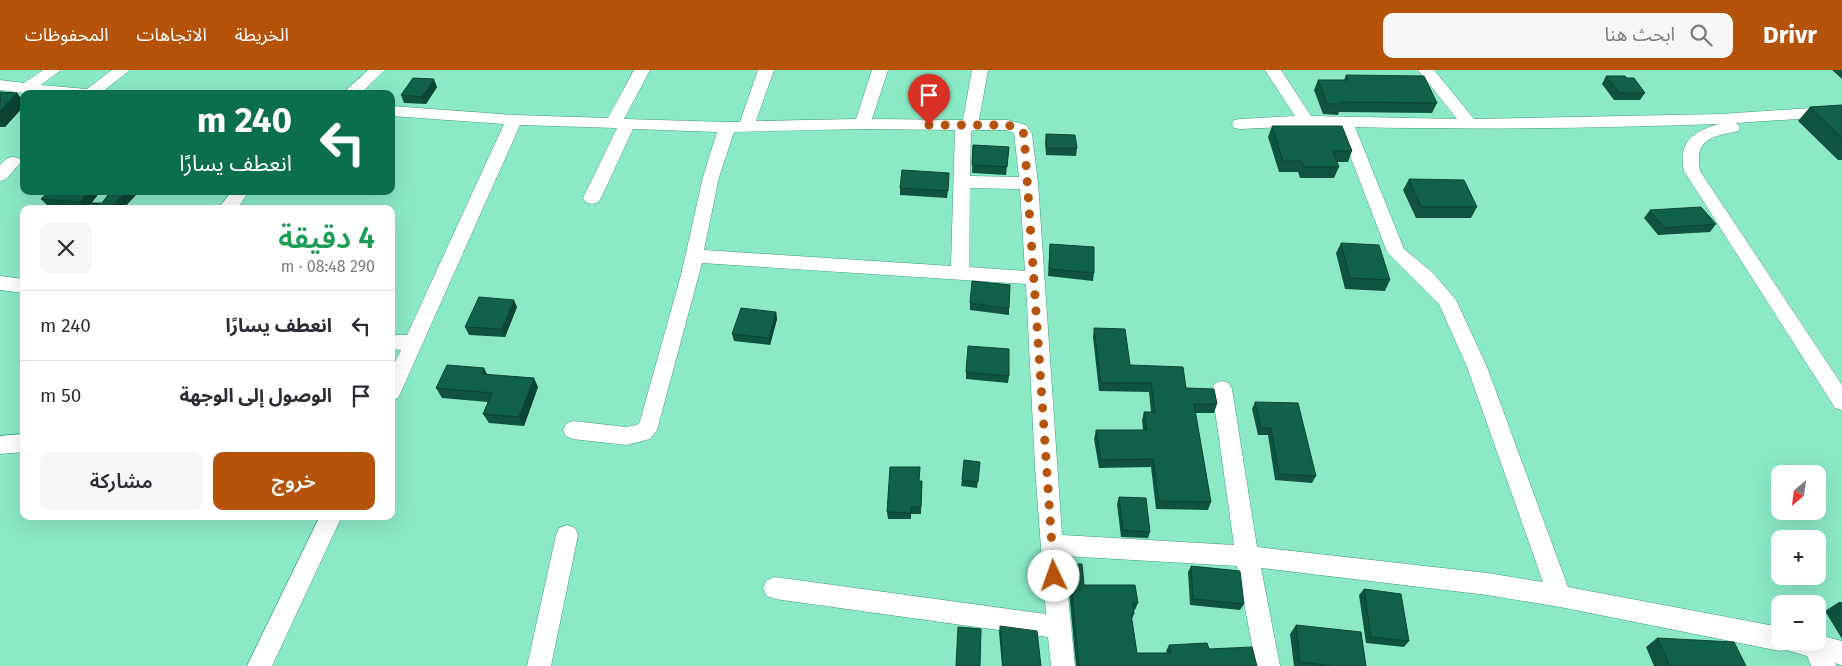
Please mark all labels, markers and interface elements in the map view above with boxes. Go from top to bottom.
search box [1383,13,1733,58]
icon: search [1687,21,1715,49]
text: Drivr [1763,21,1817,49]
text: ابحث هنا [1605,23,1675,46]
text: المحفوظات [25,24,109,46]
text: الاتجاهات [137,24,207,46]
text: الخريطة [235,24,289,46]
pin [908,74,950,125]
icon: arrive [915,81,943,109]
text: 240 m [197,99,292,141]
icon: left [310,110,375,175]
text: انعطف يسارًا [179,150,292,177]
text: 4 دقيقة [278,220,375,256]
button: close [40,222,92,274]
text: 290 m · 08:48 [281,257,375,276]
icon: left [347,312,375,340]
text: 240 m [40,314,91,337]
text: انعطف يسارًا [225,314,332,337]
icon: arrive [347,382,375,410]
text: 50 m [40,384,81,407]
text: الوصول إلى الوجهة [180,384,332,407]
button: مشاركة [40,452,203,510]
button: خروج [213,452,375,510]
north arrow [1771,465,1826,520]
map controls [1771,465,1826,650]
button: + [1771,530,1826,585]
position arrow [1027,549,1079,601]
button: − [1771,595,1826,650]

